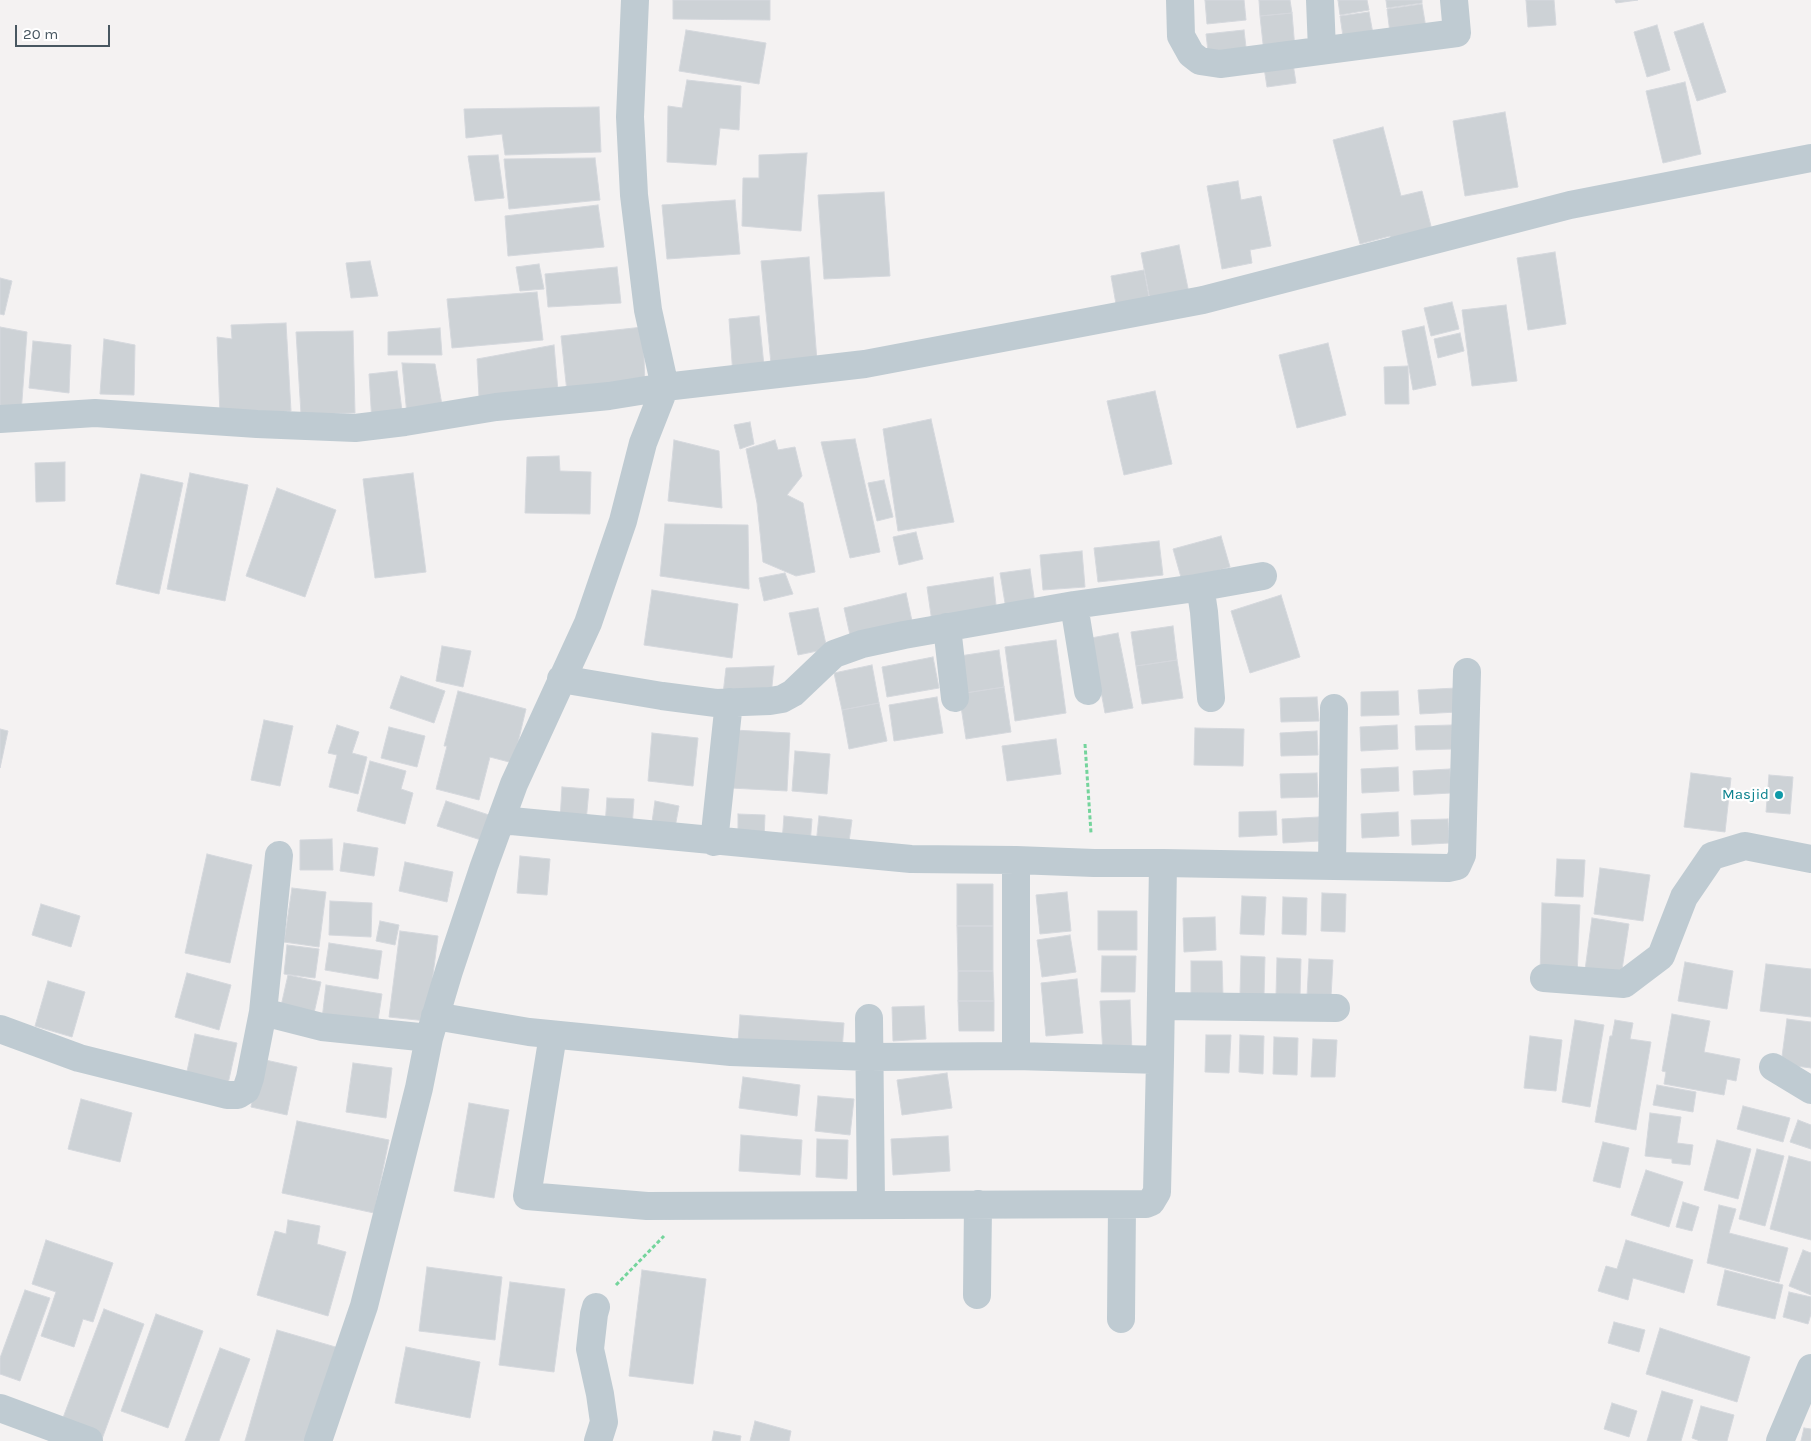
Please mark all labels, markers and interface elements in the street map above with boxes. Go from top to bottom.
scale bar [18,15,112,47]
text: 20 m [23,25,58,43]
place label: Masjid [1722,786,1769,804]
marker: Masjid [1773,789,1785,801]

